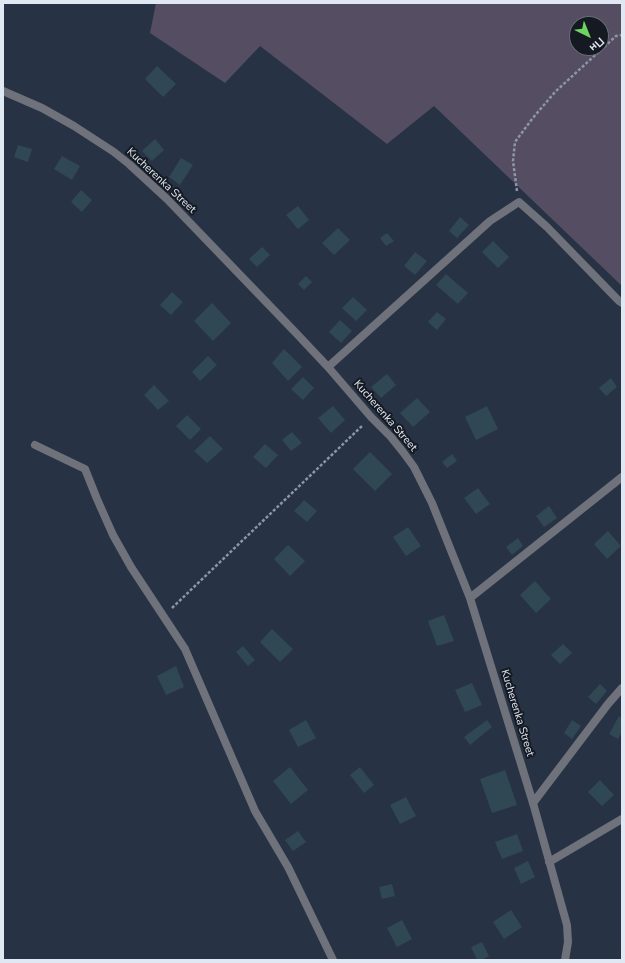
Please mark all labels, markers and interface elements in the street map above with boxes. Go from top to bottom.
north arrow [569,16,609,56]
text: Пн [586,34,607,55]
street label: Kucherenka Street [124,145,198,217]
street label: Kucherenka Street [350,378,420,454]
street label: Kucherenka Street [498,668,536,758]

